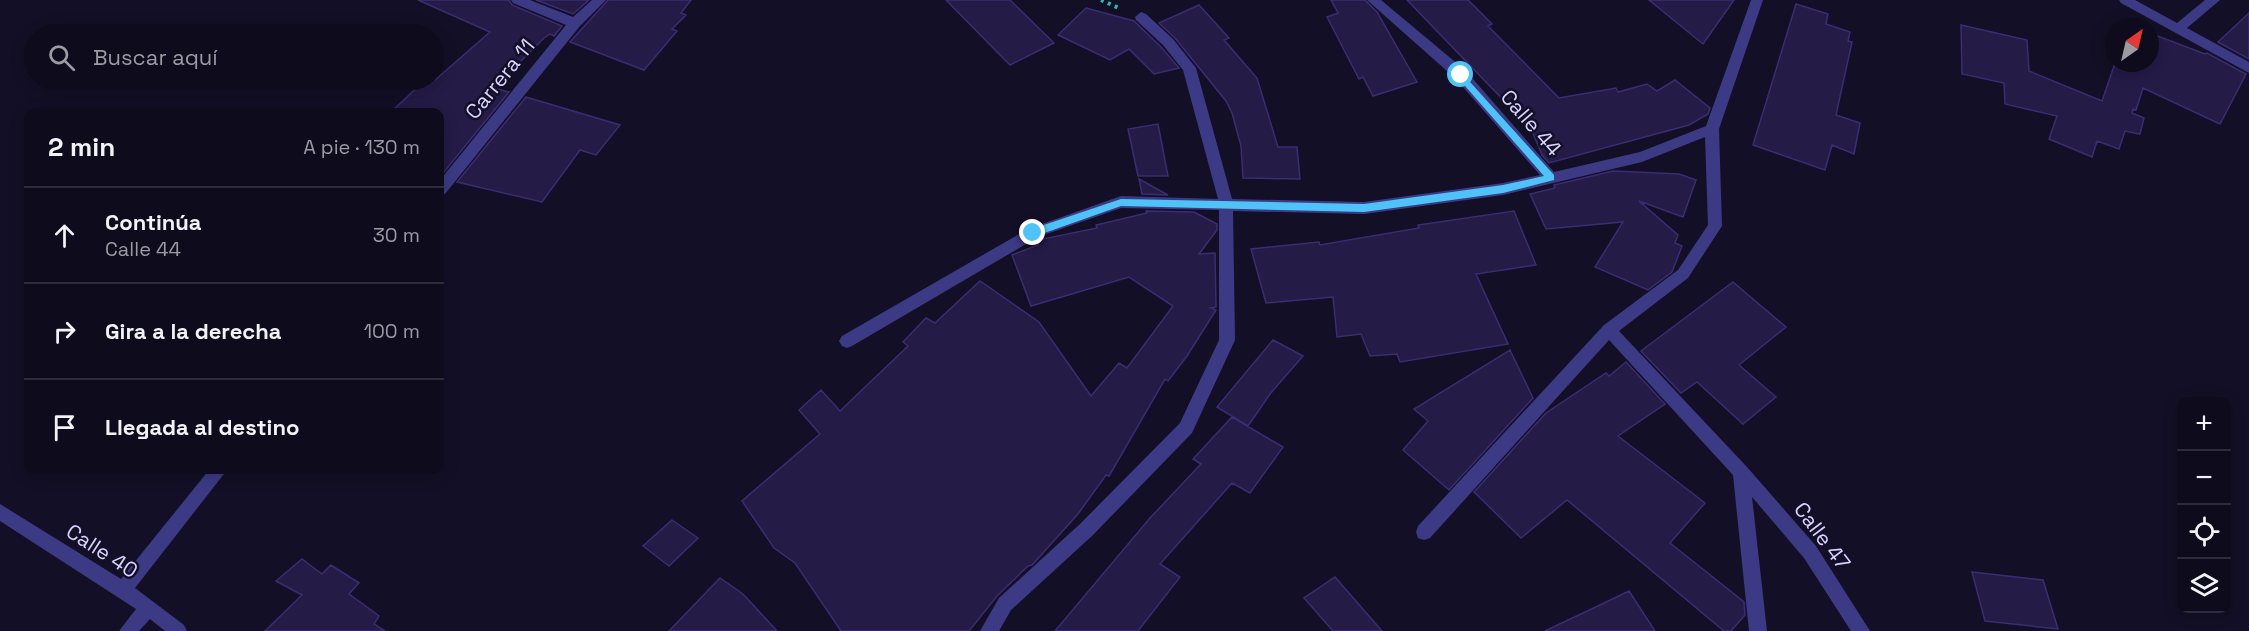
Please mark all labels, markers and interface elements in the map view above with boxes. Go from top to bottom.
north arrow [2105,18,2159,72]
search box [24,24,444,90]
street label: Carrera 11 [459,33,540,125]
icon: search [45,41,78,74]
text: Buscar aquí [93,43,218,71]
route start [1447,61,1473,87]
street label: Calle 44 [1495,84,1568,162]
text: 2 min [48,130,115,164]
text: A pie · 130 m [303,134,420,160]
text: Continúa [105,208,201,236]
icon: ahead [48,219,81,252]
route end [1019,219,1045,245]
text: 30 m [373,222,420,248]
text: Calle 44 [105,236,181,262]
icon: right [48,315,81,348]
text: Gira a la derecha [105,317,282,345]
text: 100 m [364,318,420,344]
map controls [2177,397,2231,613]
button: + [2177,397,2231,451]
icon: arrive [48,411,81,444]
text: Llegada al destino [105,413,299,441]
button: − [2177,451,2231,505]
street label: Calle 47 [1788,496,1857,575]
button: locate [2177,505,2231,559]
street label: Calle 40 [61,517,143,584]
button: layers [2177,559,2231,613]

